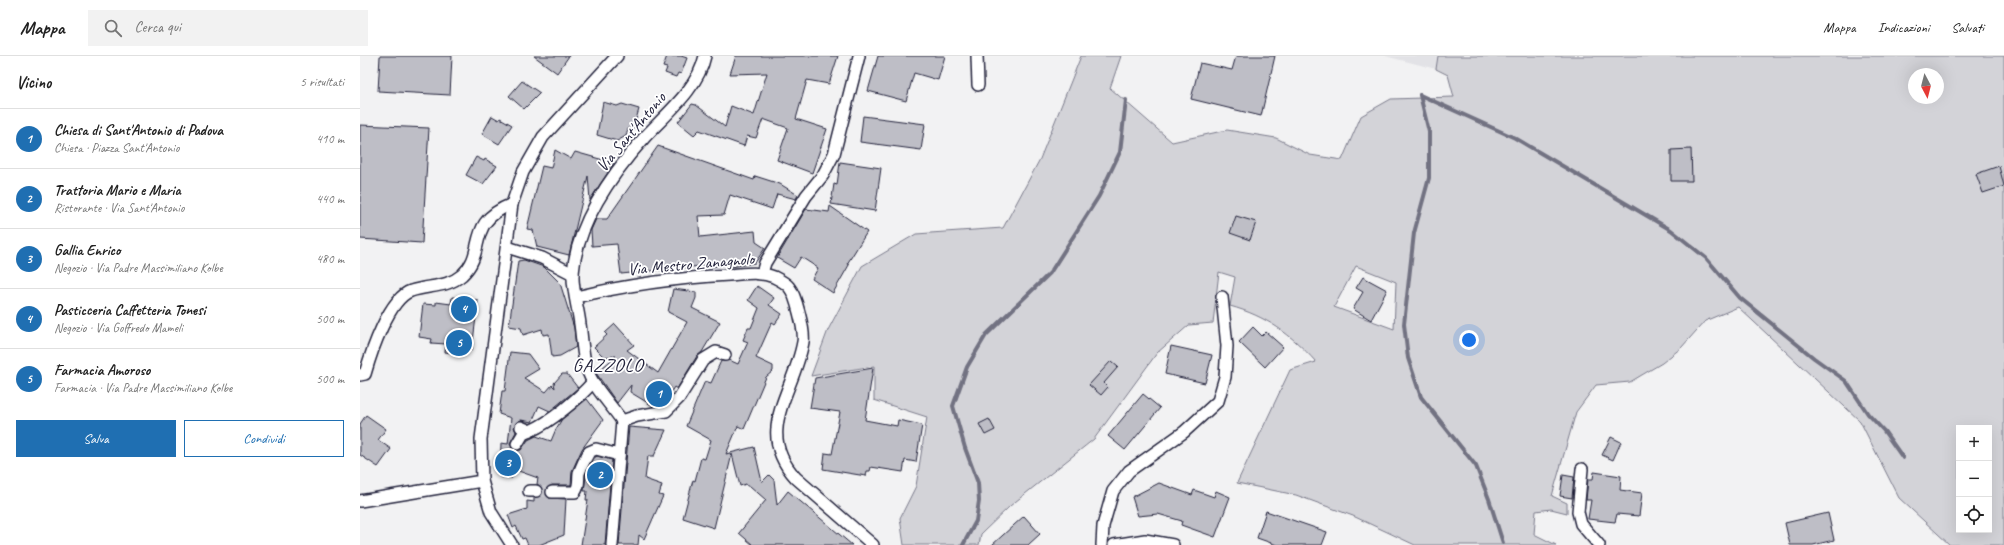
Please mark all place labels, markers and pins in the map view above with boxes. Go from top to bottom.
pin: 4 [451,294,477,324]
pin: 5 [446,328,472,358]
pin: 1 [646,379,672,409]
pin: 3 [495,448,521,478]
pin: 2 [587,460,613,490]

